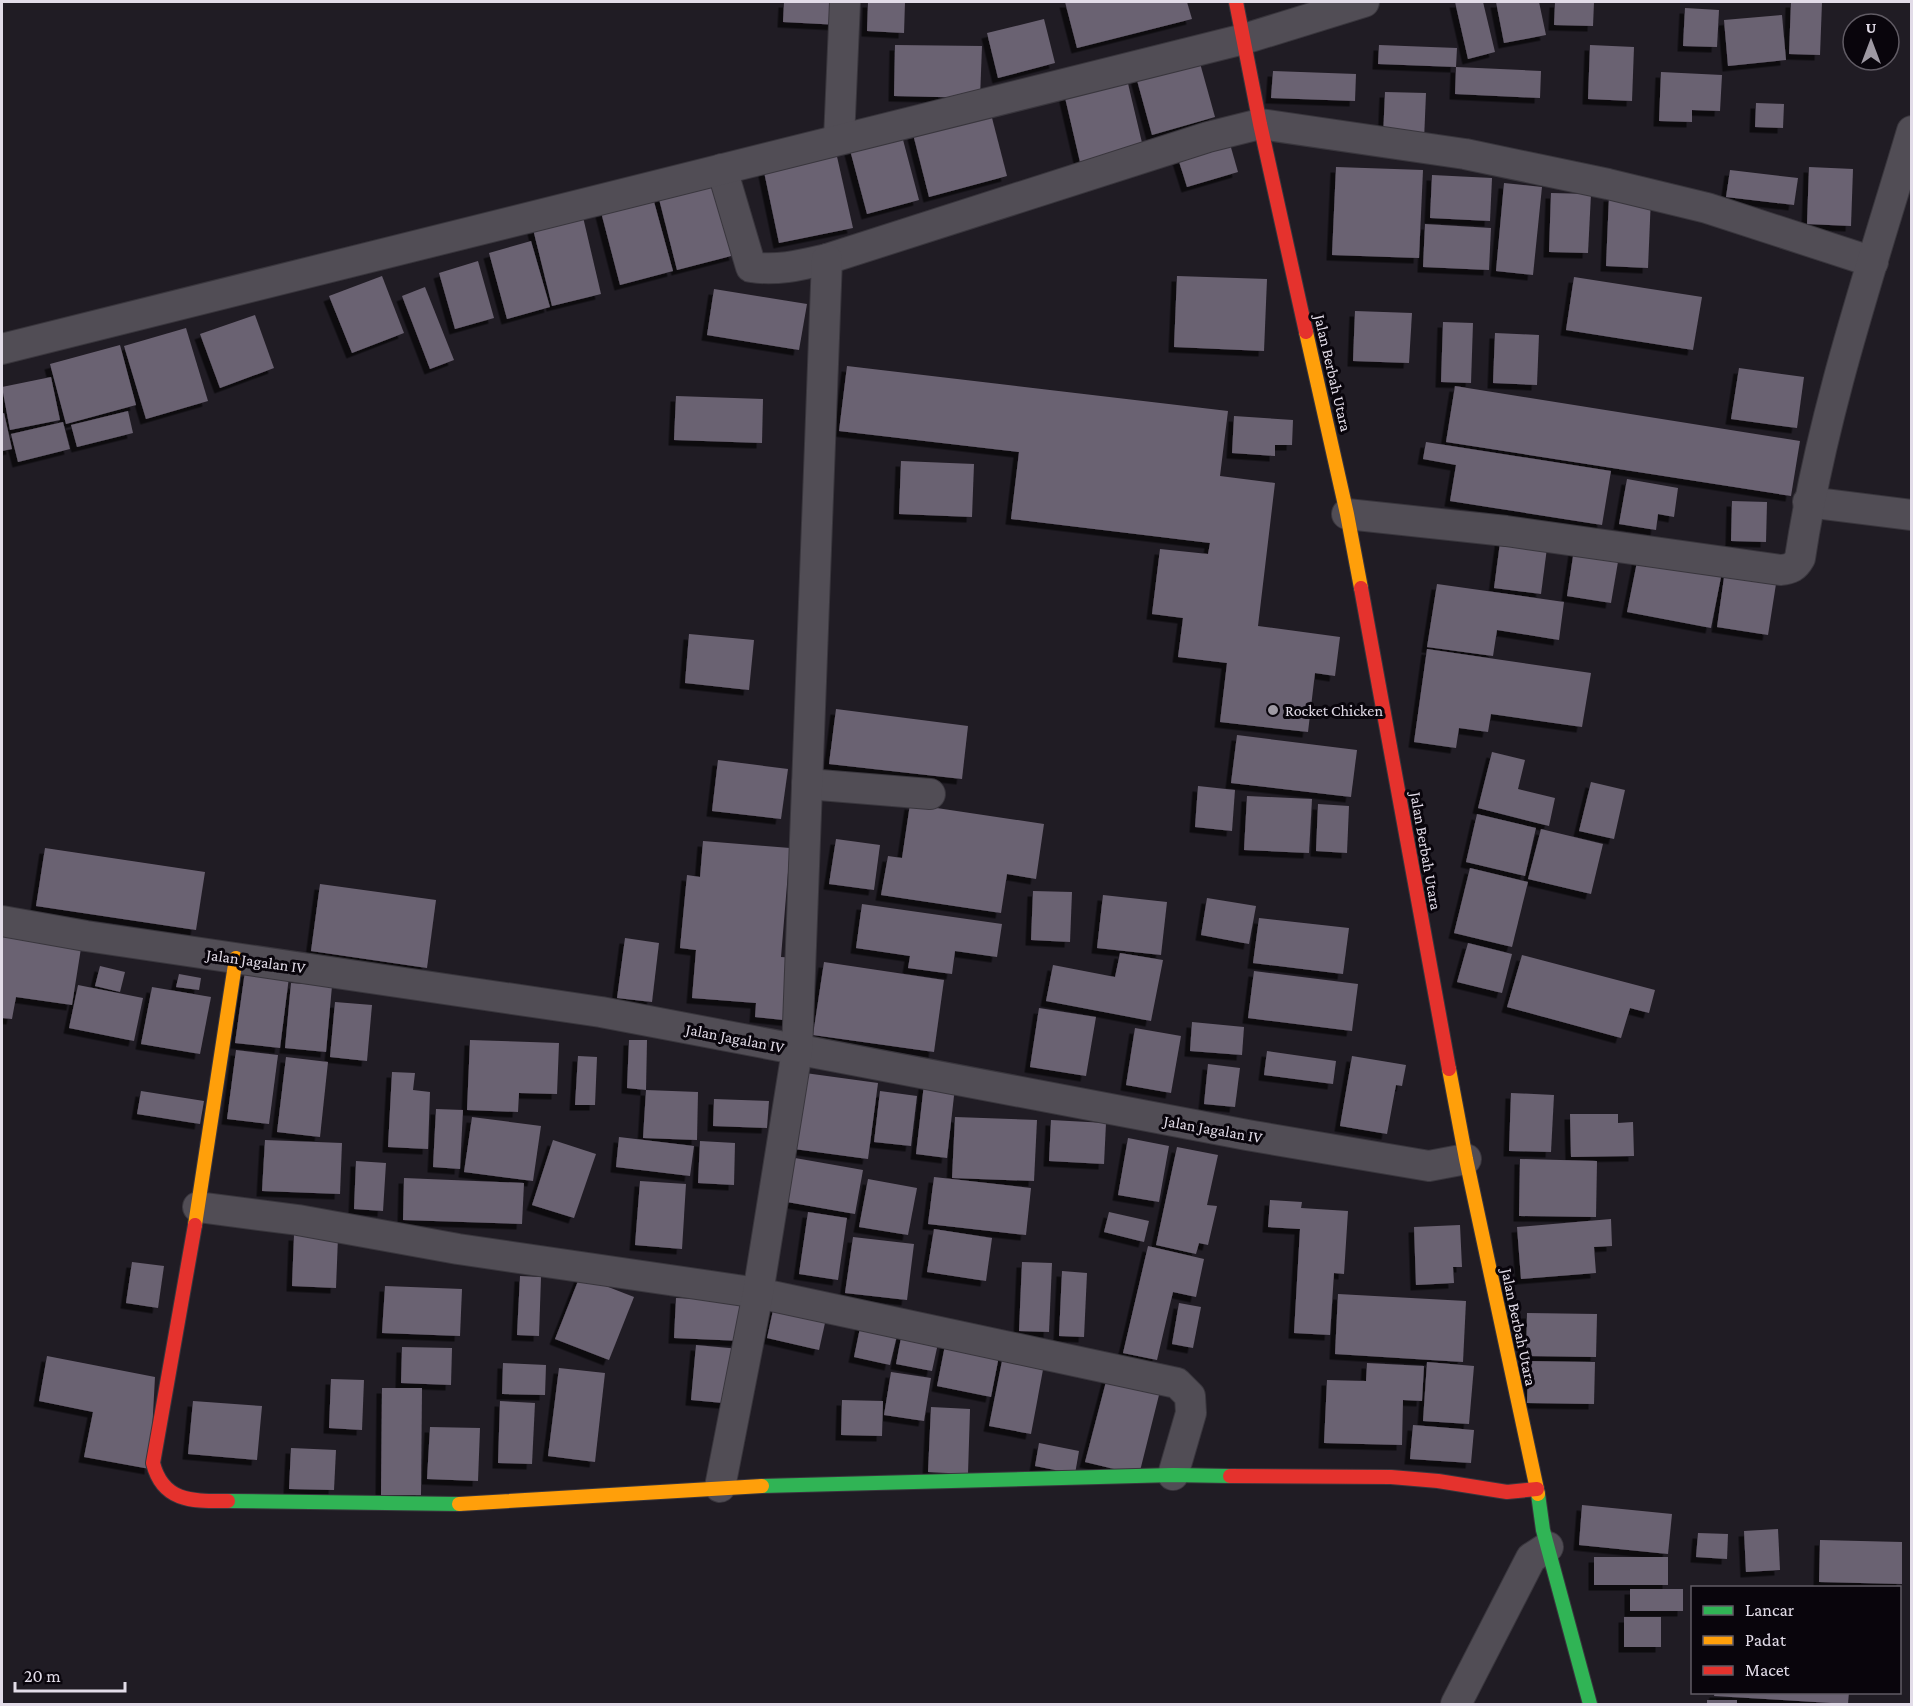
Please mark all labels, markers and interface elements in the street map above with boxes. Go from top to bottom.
north arrow [1841,12,1901,72]
text: U [1866,19,1877,36]
street label: Jalan Berbah Utara [1310,311,1355,434]
place label: Rocket Chicken [1285,702,1383,719]
marker: Rocket Chicken [1266,703,1280,717]
street label: Jalan Berbah Utara [1406,789,1445,912]
street label: Jalan Jagalan IV [203,945,307,977]
street label: Jalan Jagalan IV [682,1020,786,1057]
street label: Jalan Jagalan IV [1160,1112,1264,1147]
street label: Jalan Berbah Utara [1497,1265,1540,1388]
legend [1691,1586,1901,1694]
text: Lancar [1745,1600,1795,1620]
text: Padat [1745,1630,1787,1650]
scale bar [15,1655,124,1693]
text: Macet [1745,1660,1791,1680]
text: 20 m [24,1666,61,1686]

